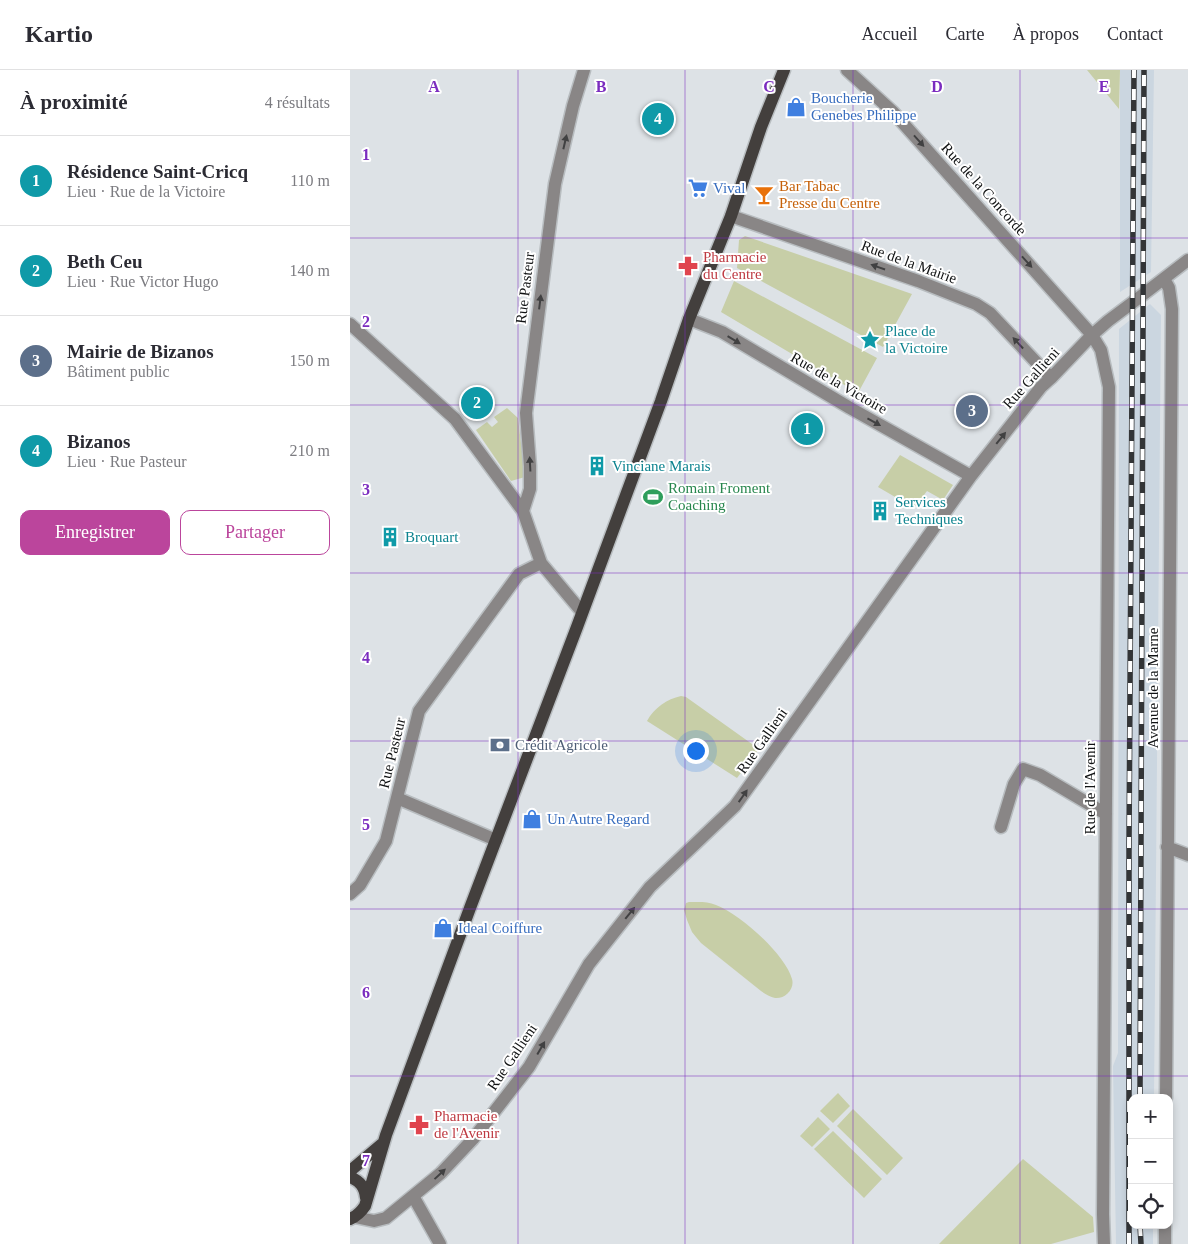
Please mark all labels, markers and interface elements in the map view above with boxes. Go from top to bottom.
text: Kartio [25,21,93,47]
text: Accueil [862,24,918,44]
text: Carte [946,24,985,44]
text: À propos [1013,24,1079,44]
text: Contact [1107,24,1163,44]
text: A [428,78,440,95]
text: B [596,78,607,95]
text: C [763,78,775,95]
text: D [931,78,943,95]
text: E [1099,78,1109,95]
text: À proximité [20,90,128,114]
place label: Boucherie Genebes Philippe [811,90,917,123]
text: 4 résultats [265,94,330,111]
shop icon: Boucherie Genebes Philippe [785,96,807,118]
pin: 4 [642,100,674,138]
one-way arrow [561,134,569,150]
one-way arrow [913,134,925,146]
street label: Rue de la Concorde [938,140,1030,239]
text: 1 [362,146,370,163]
text: Résidence Saint-Cricq [67,161,248,182]
text: 1 [32,172,40,189]
text: 110 m [290,172,330,189]
supermarket icon: Vival [687,177,709,199]
place label: Bar Tabac Presse du Centre [779,178,880,211]
place label: Vival [713,180,745,196]
text: Lieu · Rue de la Victoire [67,183,225,200]
bar icon: Bar Tabac Presse du Centre [753,184,775,206]
street label: Rue de la Mairie [859,237,959,287]
place label: Pharmacie du Centre [703,249,767,282]
text: Beth Ceu [67,251,142,272]
street label: Rue Pasteur [513,251,537,325]
pharmacy icon: Pharmacie du Centre [677,255,699,277]
one-way arrow [1021,256,1033,268]
text: 2 [32,262,40,279]
text: 140 m [290,262,330,279]
one-way arrow [870,263,885,270]
text: Lieu · Rue Victor Hugo [67,273,219,290]
one-way arrow [536,294,544,310]
text: 2 [362,313,370,330]
place label: Place de la Victoire [885,323,948,356]
place icon: Place de la Victoire [859,329,881,351]
one-way arrow [727,335,740,344]
one-way arrow [1012,337,1024,349]
text: Mairie de Bizanos [67,341,214,362]
street label: Rue Gallieni [1000,344,1062,412]
street label: Rue de la Victoire [788,349,890,417]
text: 3 [32,352,40,369]
text: 150 m [290,352,330,369]
text: Bâtiment public [67,363,170,380]
pin: 2 [461,384,493,422]
pin: 3 [956,392,988,430]
pin: 1 [791,410,823,448]
one-way arrow [866,418,881,426]
text: Bizanos [67,431,130,452]
one-way arrow [996,432,1007,445]
text: 4 [32,442,40,459]
text: 210 m [290,442,330,459]
text: Lieu · Rue Pasteur [67,453,187,470]
building icon: Vinciane Marais [586,455,608,477]
one-way arrow [525,456,533,472]
place label: Vinciane Marais [612,458,711,474]
place label: Romain Froment Coaching [668,480,771,513]
text: 3 [362,481,370,498]
sports icon: Romain Froment Coaching [642,486,664,508]
place label: Services Techniques [895,494,963,527]
building icon: Services Techniques [869,500,891,522]
button: Enregistrer [20,510,170,555]
button: Partager [180,510,330,555]
building icon: Broquart [379,526,401,548]
place label: Broquart [405,529,459,545]
street label: Avenue de la Marne [1145,627,1161,748]
text: 4 [362,649,370,666]
street label: Rue Gallieni [734,705,790,777]
street label: Rue Pasteur [376,716,408,790]
bank icon: Crédit Agricole [489,734,511,756]
place label: Crédit Agricole [515,737,608,753]
your location [683,738,709,764]
street label: Rue de l'Avenir [1082,741,1098,835]
one-way arrow [738,789,748,803]
shop icon: Un Autre Regard [521,808,543,830]
place label: Un Autre Regard [547,811,650,827]
text: 5 [362,816,370,833]
one-way arrow [625,906,636,919]
shop icon: Ideal Coiffure [432,917,454,939]
place label: Ideal Coiffure [458,920,543,936]
text: 6 [362,984,370,1001]
street label: Rue Gallieni [484,1021,540,1093]
one-way arrow [536,1041,545,1054]
map controls [1128,1094,1173,1229]
button: + [1128,1094,1173,1139]
place label: Pharmacie de l'Avenir [434,1108,499,1141]
pharmacy icon: Pharmacie de l'Avenir [408,1114,430,1136]
button: − [1128,1139,1173,1184]
text: 7 [362,1152,370,1169]
one-way arrow [433,1168,445,1180]
button: locate [1128,1184,1173,1229]

